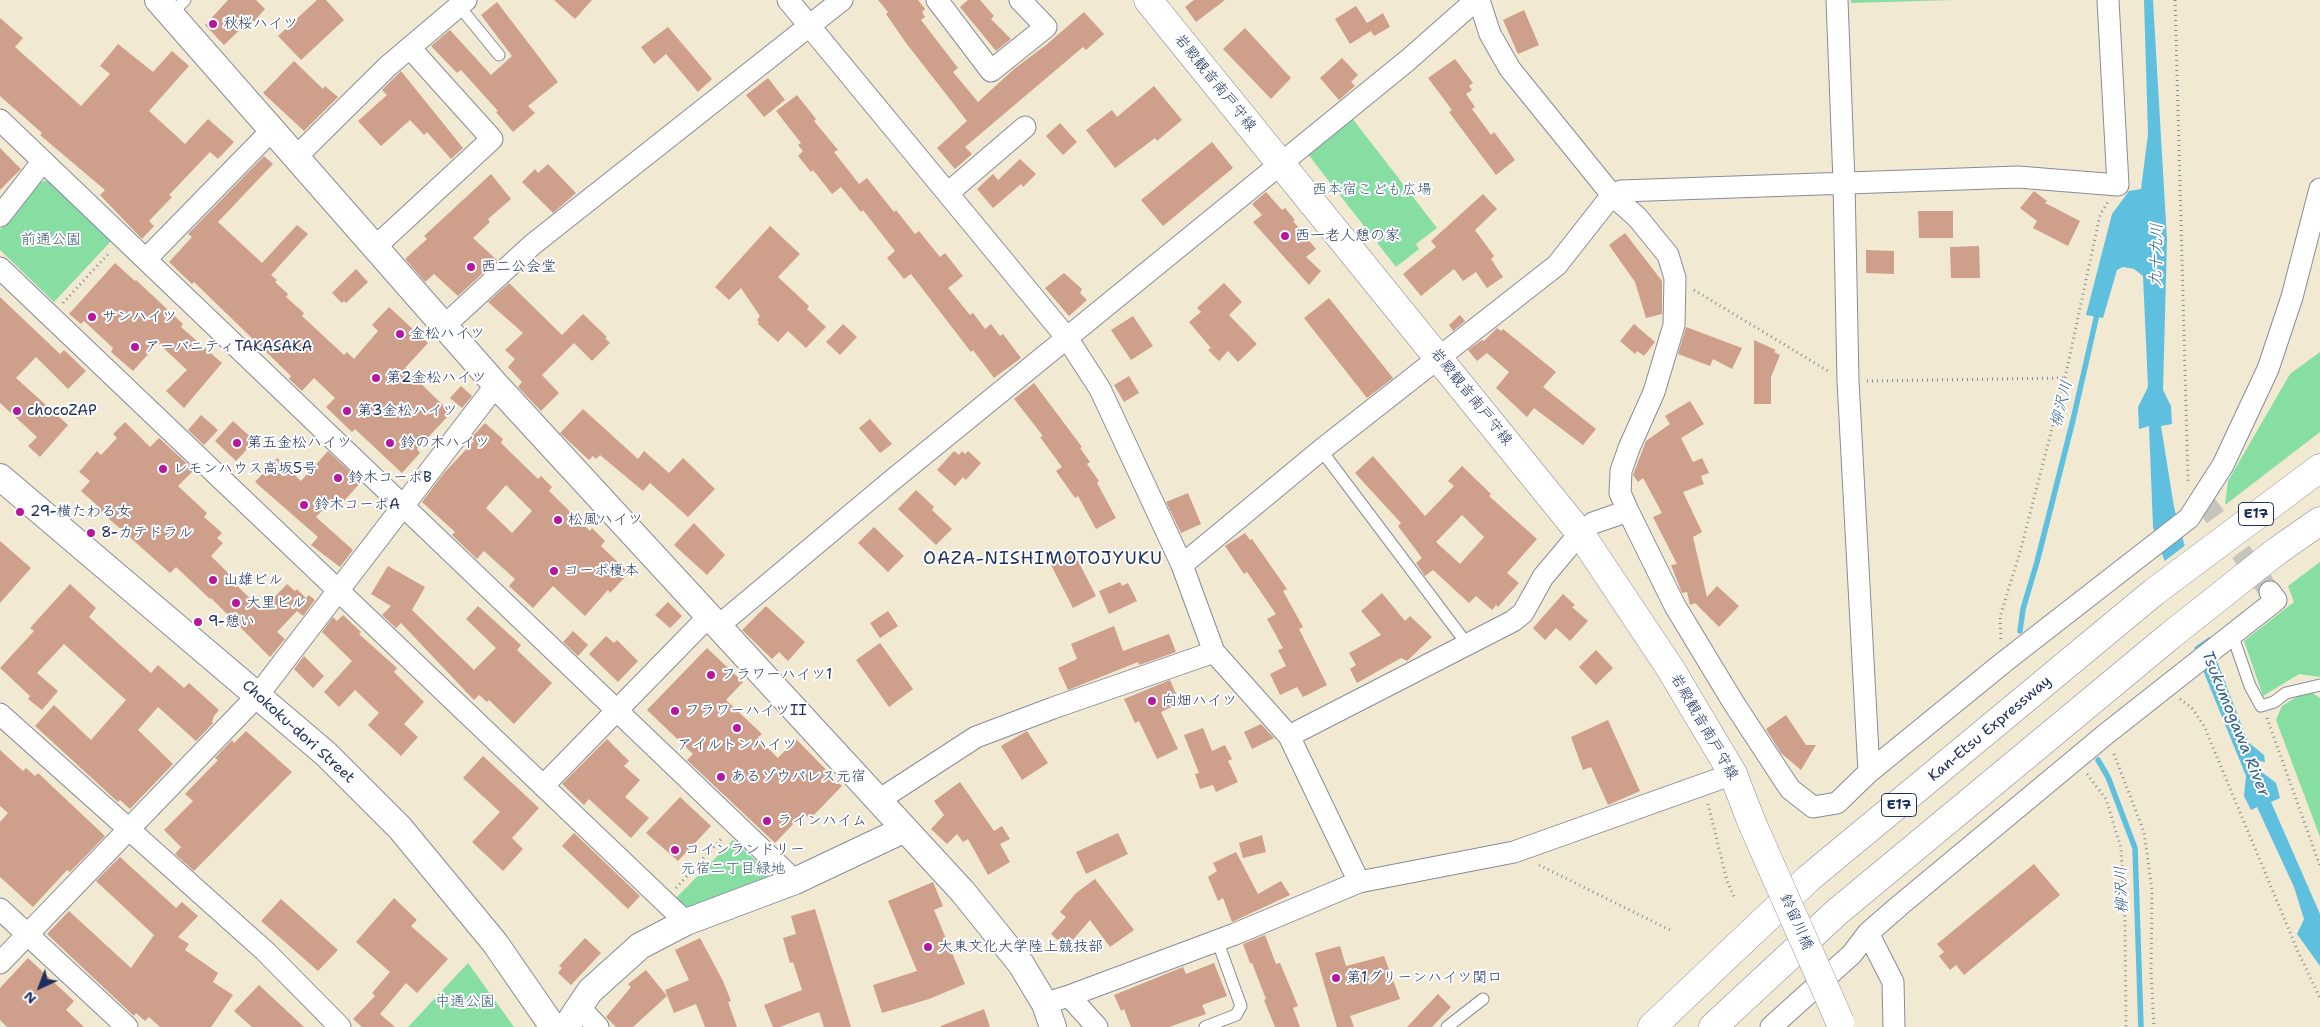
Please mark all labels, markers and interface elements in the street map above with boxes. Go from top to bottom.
place label: 秋桜ハイツ [223,15,298,33]
marker: 秋桜ハイツ [207,18,219,30]
street label: 岩殿観音南戸守線 [1170,31,1260,135]
park label: 西本宿こども広場 [1312,181,1432,199]
water label: 九十九川 [2147,223,2167,287]
place label: 西一老人憩の家 [1295,227,1400,245]
marker: 西一老人憩の家 [1279,230,1291,242]
park label: 前通公園 [21,231,81,249]
place label: 西二公会堂 [481,258,556,276]
marker: 西二公会堂 [465,261,477,273]
place label: サンハイツ [102,308,177,326]
marker: サンハイツ [86,311,98,323]
place label: 金松ハイツ [410,325,485,343]
marker: 金松ハイツ [394,328,406,340]
place label: アーバニティTAKASAKA [145,338,312,356]
marker: アーバニティTAKASAKA [129,341,141,353]
street label: 岩殿観音南戸守線 [1426,345,1516,449]
place label: 第2金松ハイツ [386,369,486,387]
marker: 第2金松ハイツ [370,372,382,384]
water label: 柳沢川 [2047,378,2077,430]
place label: chocoZAP [27,402,97,420]
place label: 第3金松ハイツ [357,402,457,420]
marker: chocoZAP [11,405,23,417]
marker: 第3金松ハイツ [341,405,353,417]
place label: 第五金松ハイツ [247,434,352,452]
place label: 鈴の木ハイツ [400,434,490,452]
marker: 第五金松ハイツ [231,437,243,449]
marker: 鈴の木ハイツ [384,437,396,449]
place label: レモンハウス高坂5号 [173,460,317,478]
marker: レモンハウス高坂5号 [157,463,169,475]
place label: 鈴木コーポB [348,469,432,487]
marker: 鈴木コーポB [332,472,344,484]
place label: 鈴木コーポA [314,496,400,514]
marker: 鈴木コーポA [298,499,310,511]
road number: E17 [2238,502,2274,526]
place label: 29-横たわる女 [30,503,132,521]
marker: 29-横たわる女 [14,506,26,518]
place label: 松風ハイツ [568,511,643,529]
marker: 松風ハイツ [552,514,564,526]
place label: 8-カテドラル [101,524,193,542]
marker: 8-カテドラル [85,527,97,539]
district label: OAZA-NISHIMOTOJYUKU [921,548,1165,570]
place label: コーポ榎本 [564,562,639,580]
marker: コーポ榎本 [548,565,560,577]
place label: 山雄ビル [223,571,283,589]
marker: 山雄ビル [207,574,219,586]
place label: 大里ビル [246,594,306,612]
marker: 大里ビル [230,597,242,609]
place label: 9-憩い [208,613,255,631]
marker: 9-憩い [192,616,204,628]
water label: Tsukumogawa River [2197,648,2273,800]
place label: フラワーハイツ1 [721,666,832,684]
marker: フラワーハイツ1 [705,669,717,681]
street label: 岩殿観音南戸守線 [1666,671,1742,783]
street label: Kan-Etsu Expressway [1925,672,2055,786]
street label: Chokoku-dori Street [238,677,358,787]
place label: 向畑ハイツ [1162,692,1237,710]
marker: 向畑ハイツ [1146,695,1158,707]
place label: フラワーハイツII [685,702,807,720]
marker: フラワーハイツII [669,705,681,717]
marker: アイルトンハイツ [731,722,743,734]
place label: アイルトンハイツ [677,736,797,754]
place label: あるゾウパレス元宿 [731,768,866,786]
marker: あるゾウパレス元宿 [715,771,727,783]
road number: E17 [1882,794,1916,816]
place label: ラインハイム [777,812,867,830]
marker: ラインハイム [761,815,773,827]
place label: コインランドリー [685,841,805,859]
marker: コインランドリー [669,844,681,856]
park label: 元宿二丁目緑地 [681,860,785,878]
water label: 柳沢川 [2112,866,2132,914]
street label: 鈴留川橋 [1776,891,1816,953]
place label: 大東文化大学陸上競技部 [938,938,1103,956]
marker: 大東文化大学陸上競技部 [922,941,934,953]
north arrow [15,962,65,1012]
place label: 第1グリーンハイツ関口 [1346,969,1502,987]
marker: 第1グリーンハイツ関口 [1330,972,1342,984]
text: N [20,988,40,1008]
park label: 中通公園 [435,993,495,1011]

